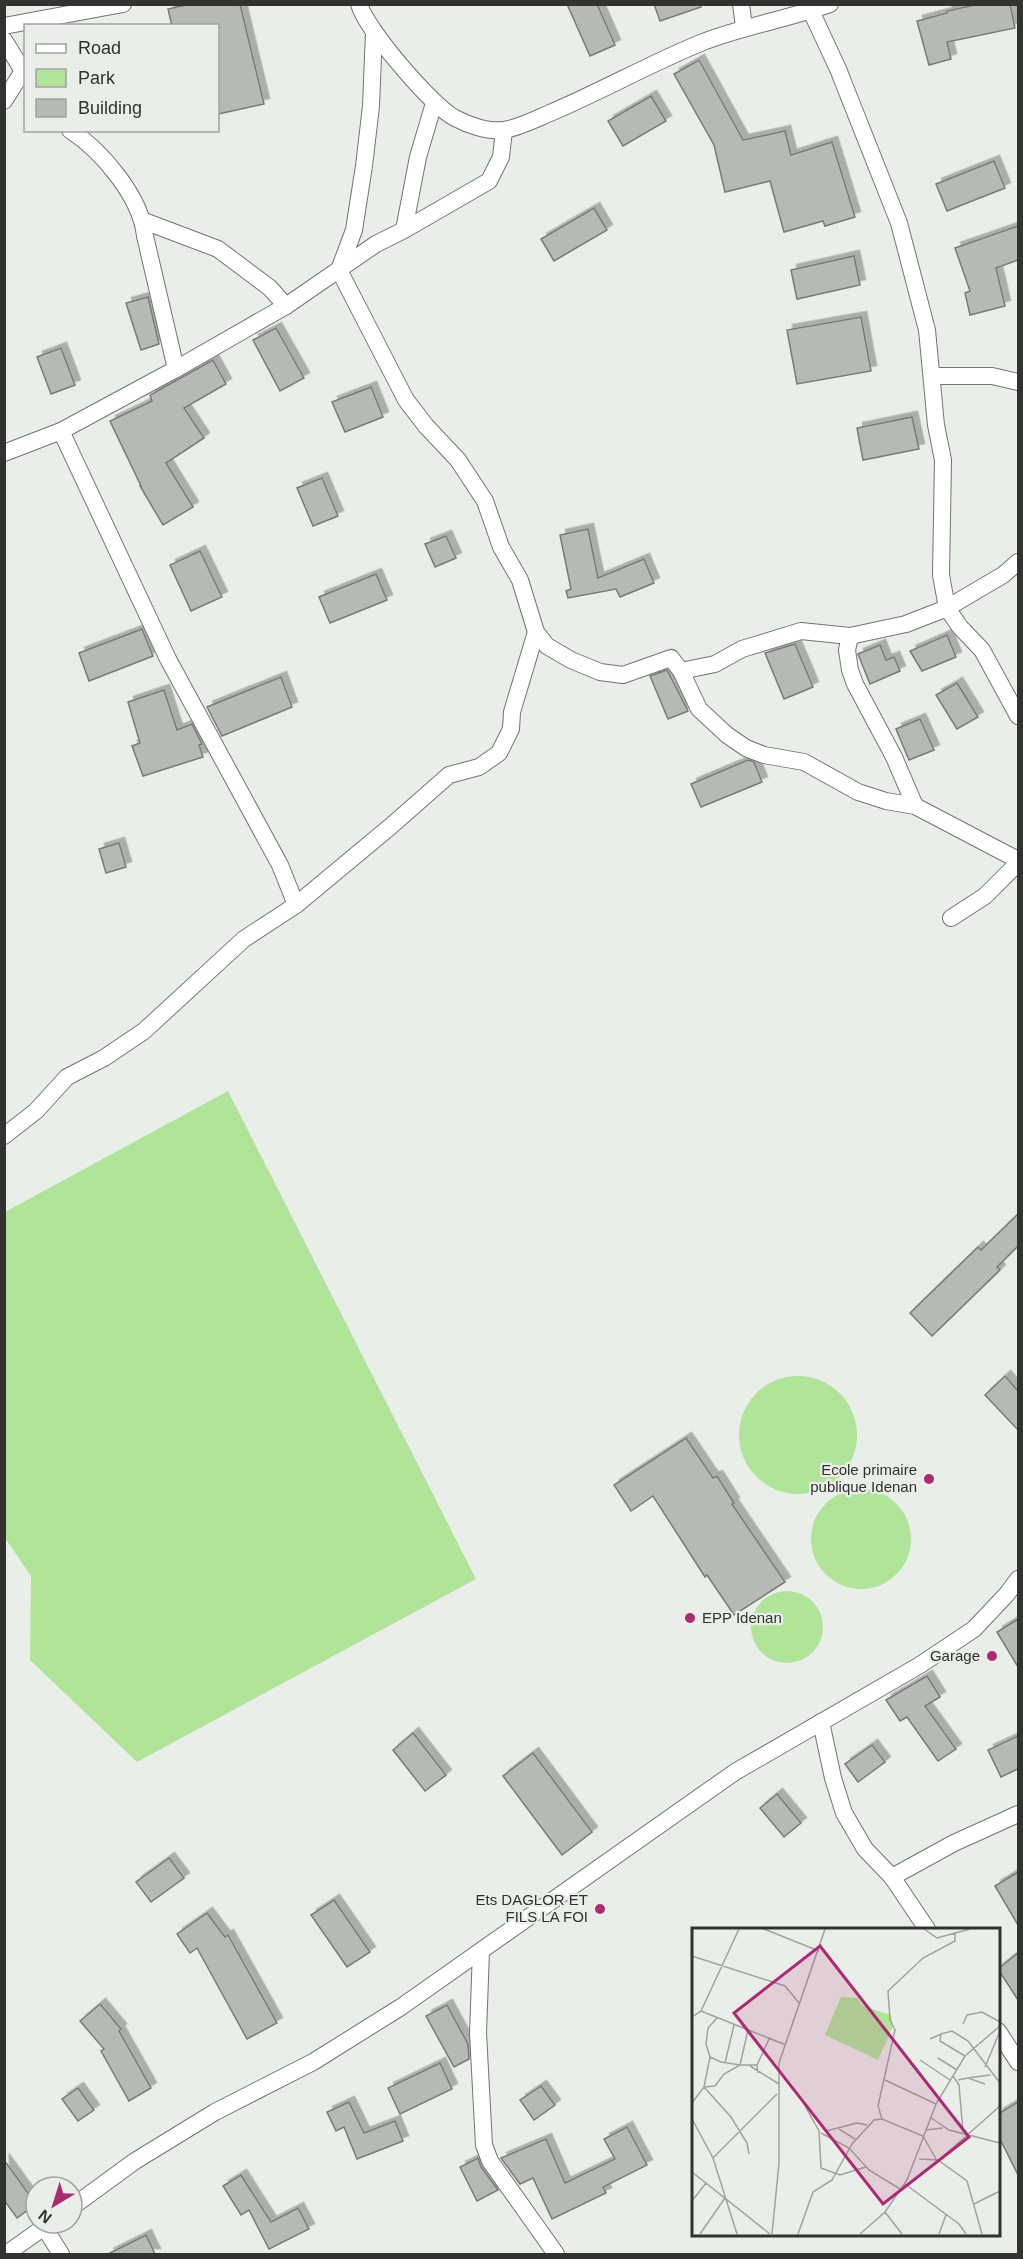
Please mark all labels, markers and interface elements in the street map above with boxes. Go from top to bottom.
legend [24,24,219,132]
text: Road [78,38,121,58]
text: Park [78,68,116,88]
text: Building [78,98,142,118]
place label: Ecole primaire publique Idenan [810,1461,917,1495]
marker: Ecole primaire publique Idenan [922,1472,936,1486]
place label: EPP Idenan [702,1609,782,1626]
marker: EPP Idenan [683,1611,697,1625]
place label: Garage [930,1647,980,1664]
marker: Garage [985,1649,999,1663]
place label: Ets DAGLOR ET FILS LA FOI [475,1891,588,1925]
marker: Ets DAGLOR ET FILS LA FOI [593,1902,607,1916]
inset map [692,1928,999,2235]
north arrow [24,2175,84,2235]
text: N [35,2206,55,2227]

